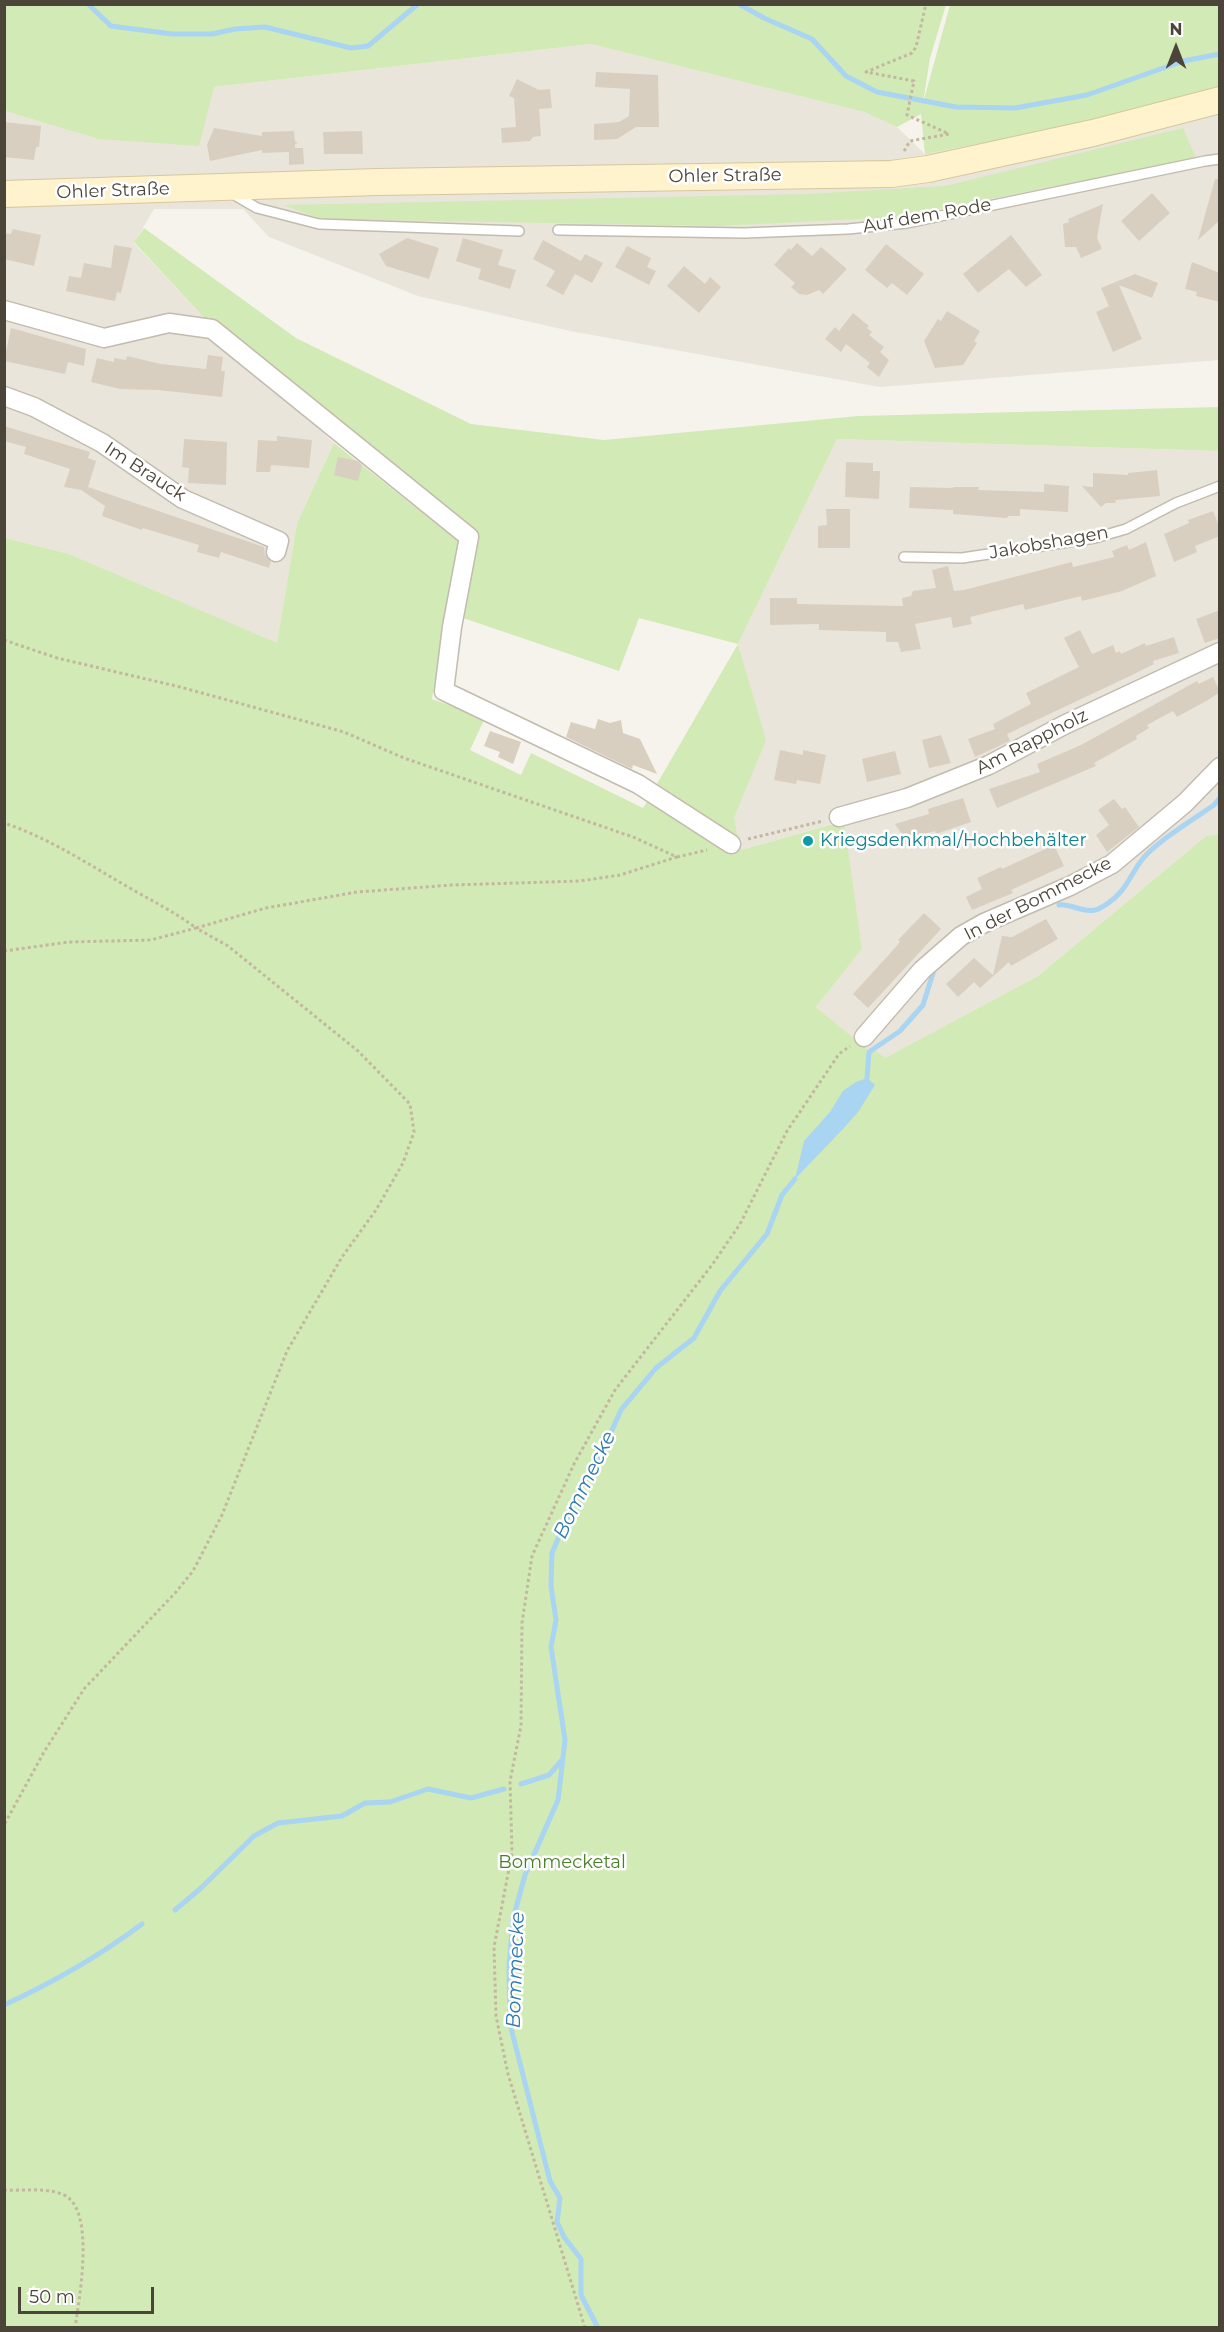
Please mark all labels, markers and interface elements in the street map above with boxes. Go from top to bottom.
north arrow [1146,18,1206,78]
text: N [1170,20,1182,39]
street label: Ohler Straße [668,164,782,188]
street label: Ohler Straße [56,178,170,204]
street label: Auf dem Rode [861,194,993,238]
street label: Im Brauck [100,438,190,506]
street label: Jakobshagen [988,522,1110,564]
street label: Am Rappholz [973,705,1091,779]
place label: Kriegsdenkmal/Hochbehälter [820,830,1087,852]
marker: Kriegsdenkmal/Hochbehälter [801,834,815,848]
street label: In der Bommecke [961,852,1115,946]
water label: Bommecke [549,1427,621,1543]
park label: Bommecketal [498,1852,626,1874]
water label: Bommecke [502,1911,530,2029]
scale bar [21,2275,158,2313]
text: 50 m [29,2286,75,2308]

